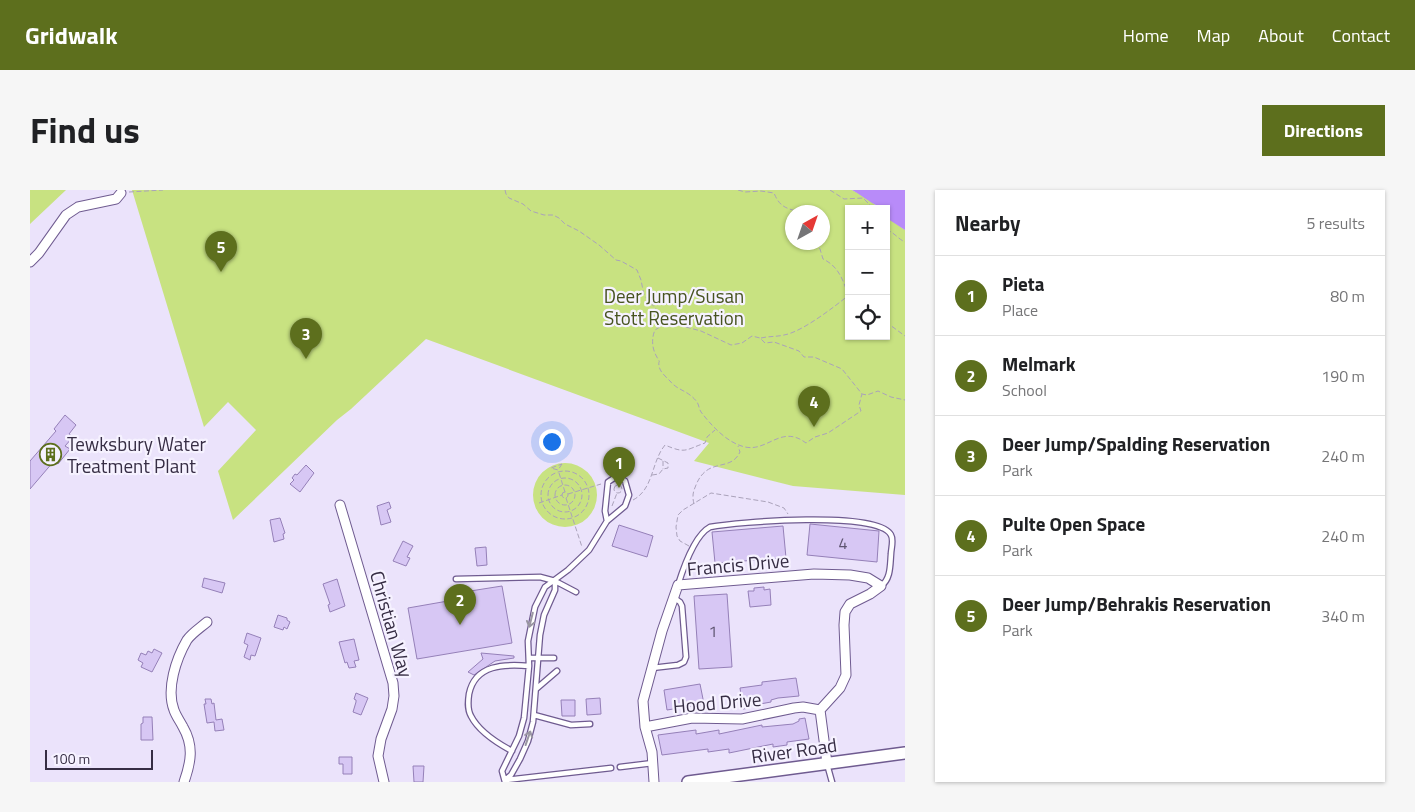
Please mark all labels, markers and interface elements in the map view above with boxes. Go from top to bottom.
text: Gridwalk [25,17,118,53]
text: Home [1123,22,1169,49]
text: Map [1197,22,1230,49]
text: About [1258,22,1304,49]
text: Contact [1332,22,1390,49]
text: Find us [30,103,140,157]
button: Directions [1262,105,1385,156]
north arrow [785,205,830,250]
map controls [845,205,890,340]
button: + [845,205,890,250]
text: Nearby [955,207,1020,239]
text: 5 results [1306,211,1365,235]
pin: 5 [205,231,237,272]
button: − [845,250,890,295]
text: Pieta [1002,269,1044,298]
park label: Deer Jump/Susan Stott Reservation [604,281,744,332]
text: 1 [967,284,975,308]
text: 80 m [1330,284,1365,308]
button: locate [845,295,890,340]
text: Place [1002,298,1038,322]
pin: 3 [290,318,322,359]
text: Melmark [1002,349,1076,378]
text: 2 [967,364,975,388]
text: 190 m [1321,364,1365,388]
text: School [1002,378,1047,402]
pin: 4 [798,386,830,427]
place label: Tewksbury Water Treatment Plant [67,429,207,480]
your location [539,429,565,455]
text: Deer Jump/Spalding Reservation [1002,429,1270,458]
building icon: Tewksbury Water Treatment Plant [39,442,63,466]
text: 3 [967,444,975,468]
text: 240 m [1321,444,1365,468]
pin: 1 [603,447,635,488]
text: Park [1002,458,1033,482]
text: Pulte Open Space [1002,509,1145,538]
text: 4 [967,524,975,548]
text: 240 m [1321,524,1365,548]
house number: 4 [839,531,848,555]
text: Park [1002,538,1033,562]
street label: Francis Drive [685,545,791,583]
street label: Christian Way [363,567,421,681]
pin: 2 [444,584,476,625]
text: Deer Jump/Behrakis Reservation [1002,589,1271,618]
text: 5 [967,604,975,628]
text: 340 m [1321,604,1365,628]
one-way arrow [526,611,536,627]
text: Park [1002,618,1033,642]
house number: 1 [709,619,717,643]
street label: Hood Drive [672,684,762,720]
one-way arrow [524,730,533,746]
street label: River Road [749,730,839,770]
scale bar [45,747,152,770]
text: 100 m [52,748,90,769]

